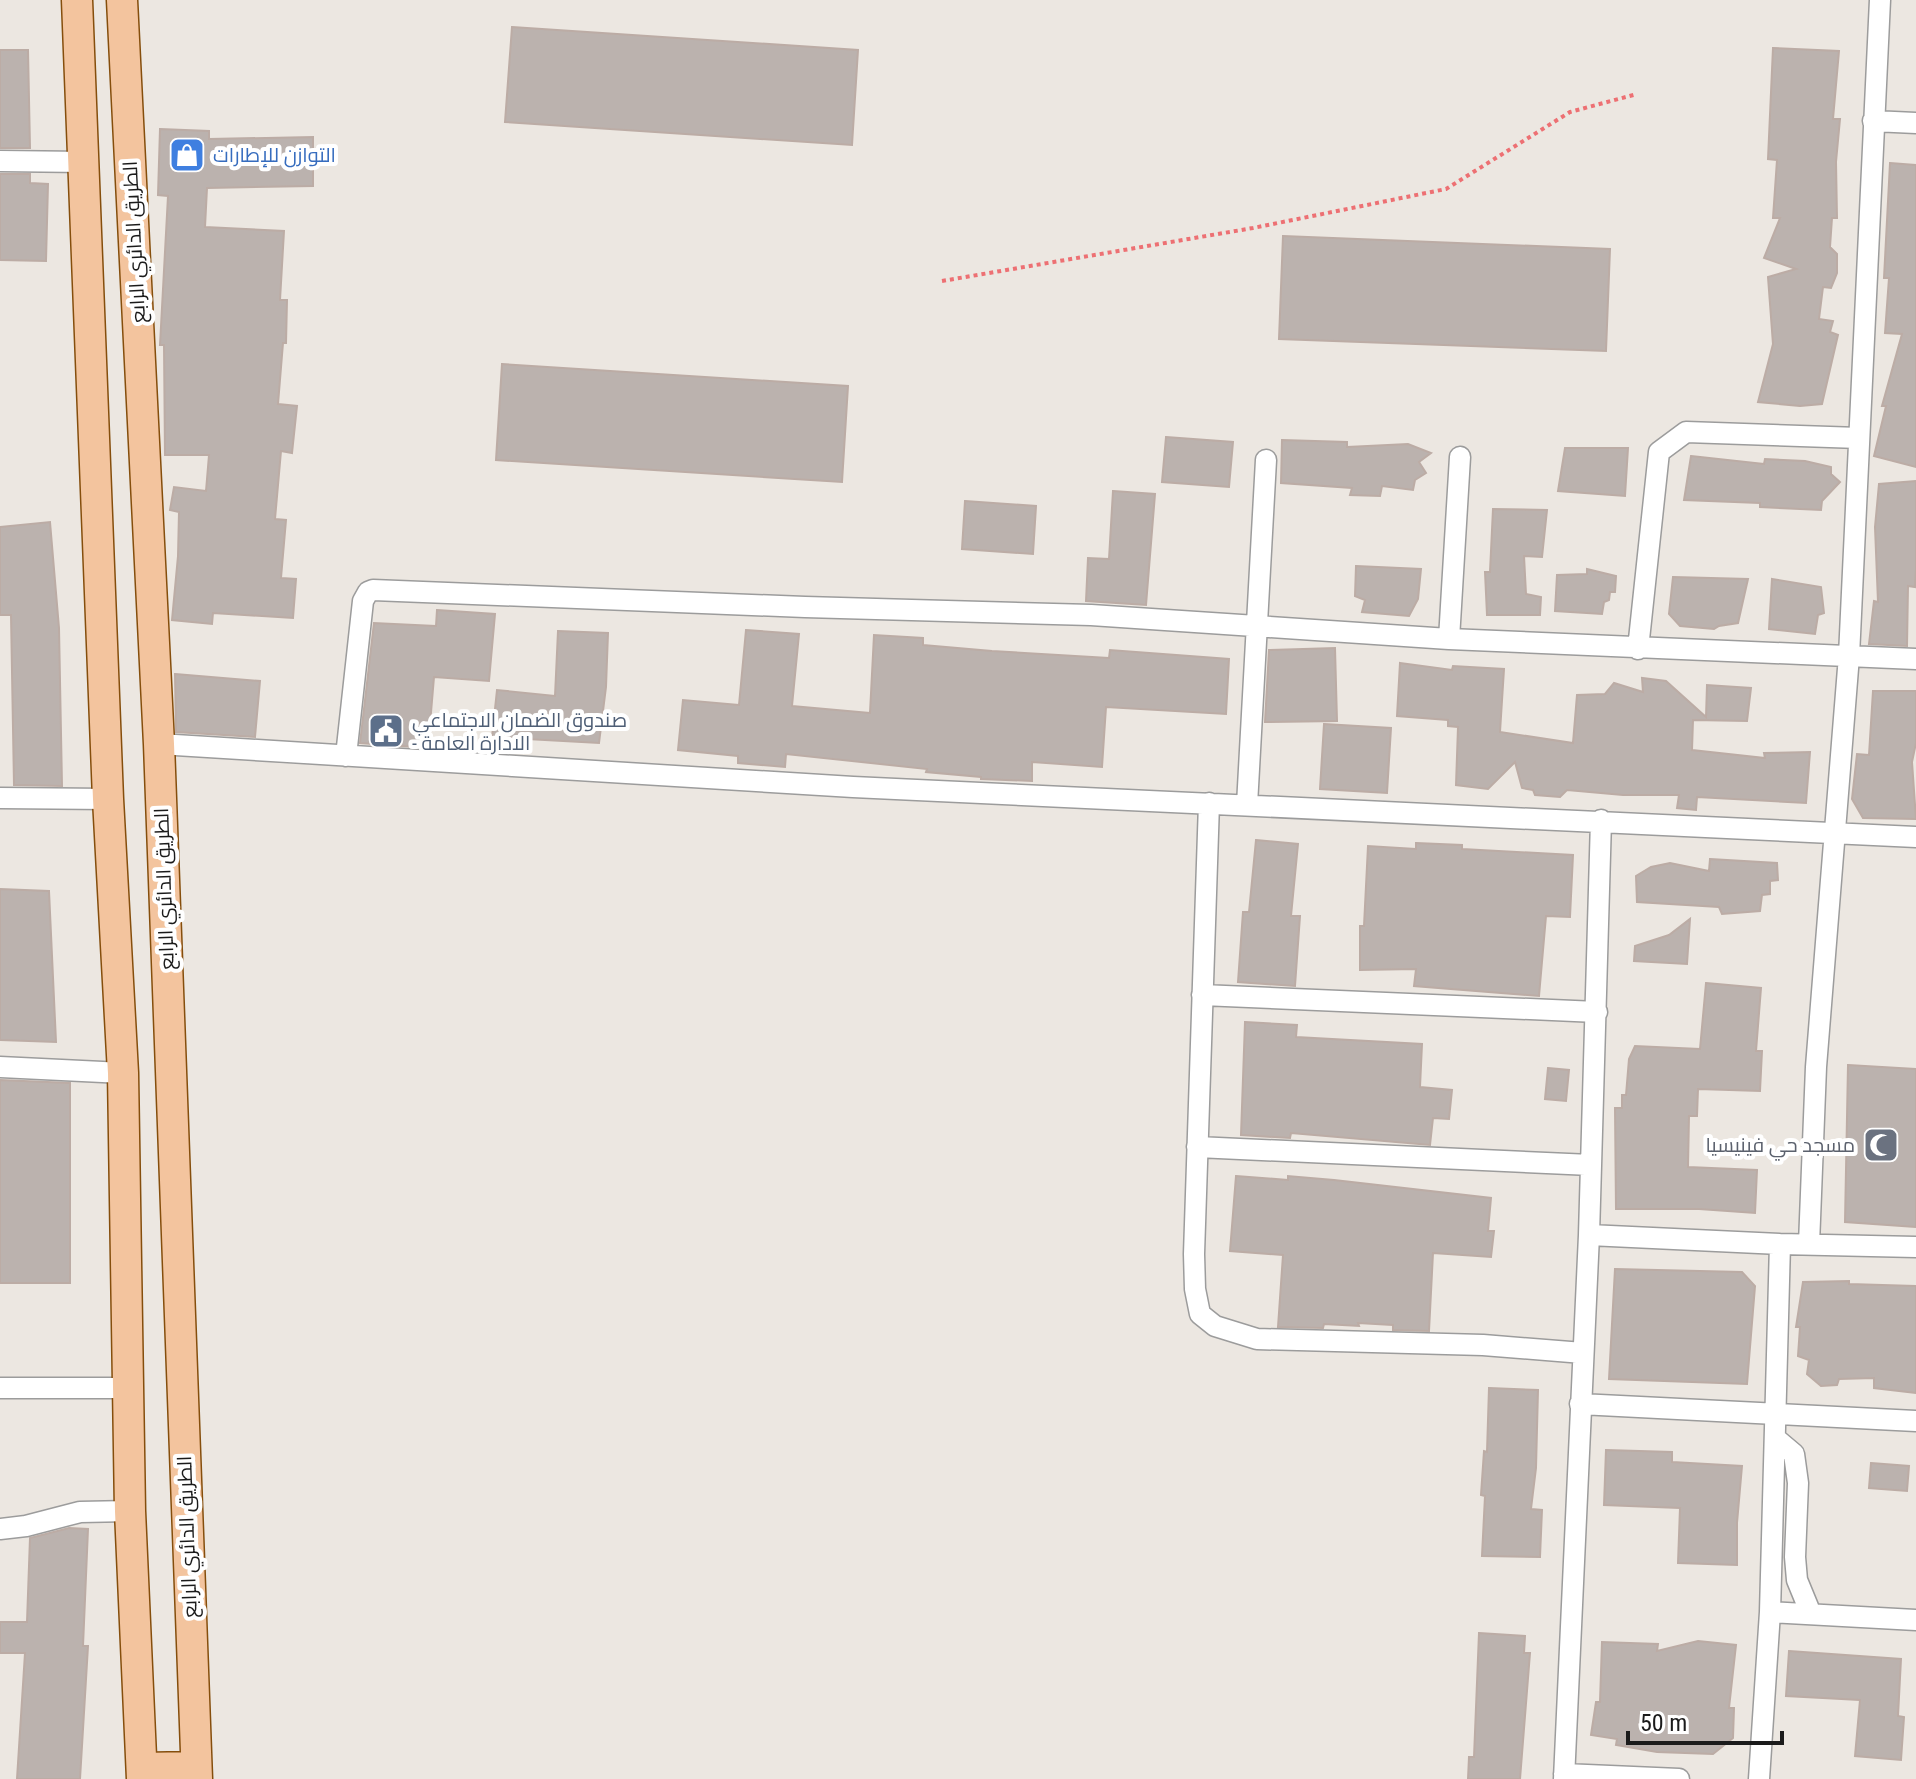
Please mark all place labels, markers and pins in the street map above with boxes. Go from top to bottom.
shop icon: التوازن للإطارات [168,136,206,174]
place label: التوازن للإطارات [213,143,336,168]
place label: صندوق الضمان الاجتماعي - الادارة العامة [412,708,627,755]
public building icon: صندوق الضمان الاجتماعي - الادارة العامة [367,712,405,750]
mosque icon: مسجد حي فينيسيا [1862,1126,1900,1164]
place label: مسجد حي فينيسيا [1705,1133,1855,1161]

